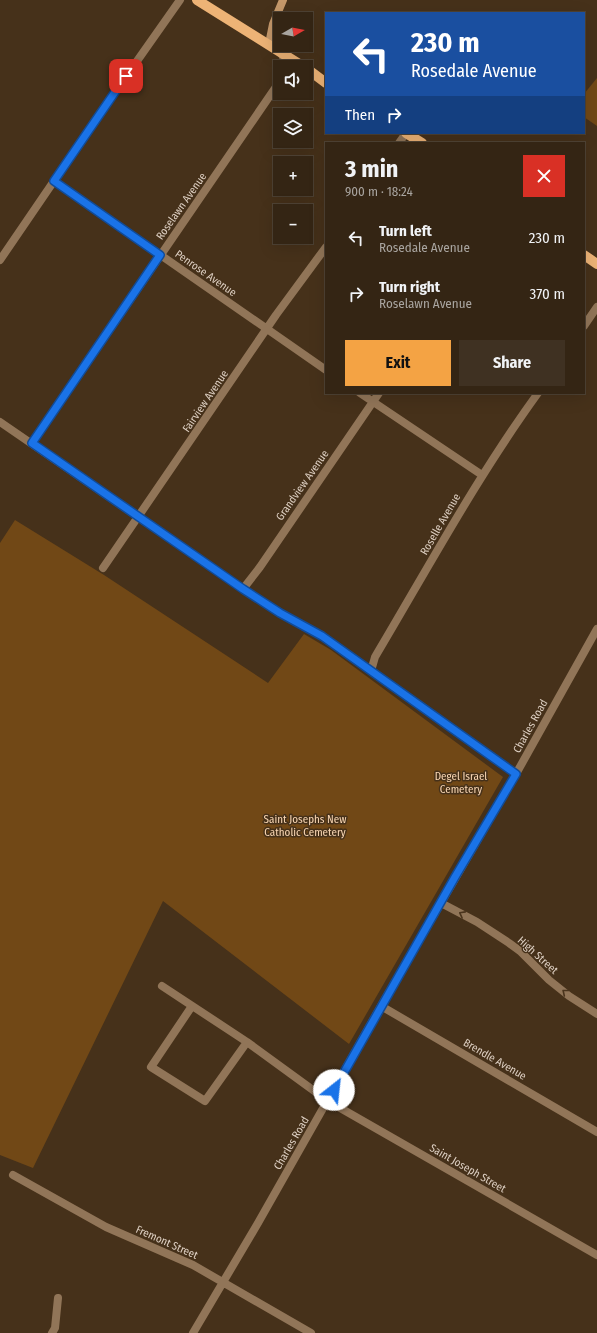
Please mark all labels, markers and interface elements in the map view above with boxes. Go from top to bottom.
north arrow [273,12,313,52]
map controls [273,12,313,244]
text: 230 m [411,26,480,59]
icon: left [345,28,397,80]
pin [109,59,143,93]
button: sound [273,60,313,100]
text: Rosedale Avenue [411,60,537,82]
icon: arrive [115,65,137,87]
icon: right [383,104,405,126]
text: Then [345,106,375,124]
button: layers [273,108,313,148]
text: 3 min [345,155,398,183]
button: close [523,155,565,197]
button: + [273,156,313,196]
street label: Roselawn Avenue [154,170,209,242]
text: 900 m · 18:24 [345,184,413,199]
button: − [273,204,313,244]
text: Turn left [379,222,432,240]
icon: left [345,227,367,249]
text: 230 m [529,229,565,247]
text: Rosedale Avenue [379,240,470,255]
street label: Penrose Avenue [173,248,239,299]
text: Turn right [379,278,440,296]
icon: right [345,283,367,305]
text: 370 m [530,285,565,303]
text: Roselawn Avenue [379,296,472,311]
button: Exit [345,340,451,386]
button: Share [459,340,565,386]
street label: Fairview Avenue [180,368,231,435]
street label: Grandview Avenue [273,448,331,523]
street label: Roselle Avenue [418,491,463,557]
street label: Charles Road [510,697,550,755]
park label: Degel Israel Cemetery [435,770,487,796]
park label: Saint Josephs New Catholic Cemetery [264,813,346,839]
one-way arrow [459,911,466,919]
street label: High Street [515,934,561,977]
one-way arrow [562,990,569,997]
street label: Brendle Avenue [461,1036,529,1083]
position arrow [313,1069,355,1111]
street label: Charles Road [271,1115,312,1172]
street label: Saint Joseph Street [427,1141,508,1196]
street label: Fremont Street [134,1223,200,1262]

